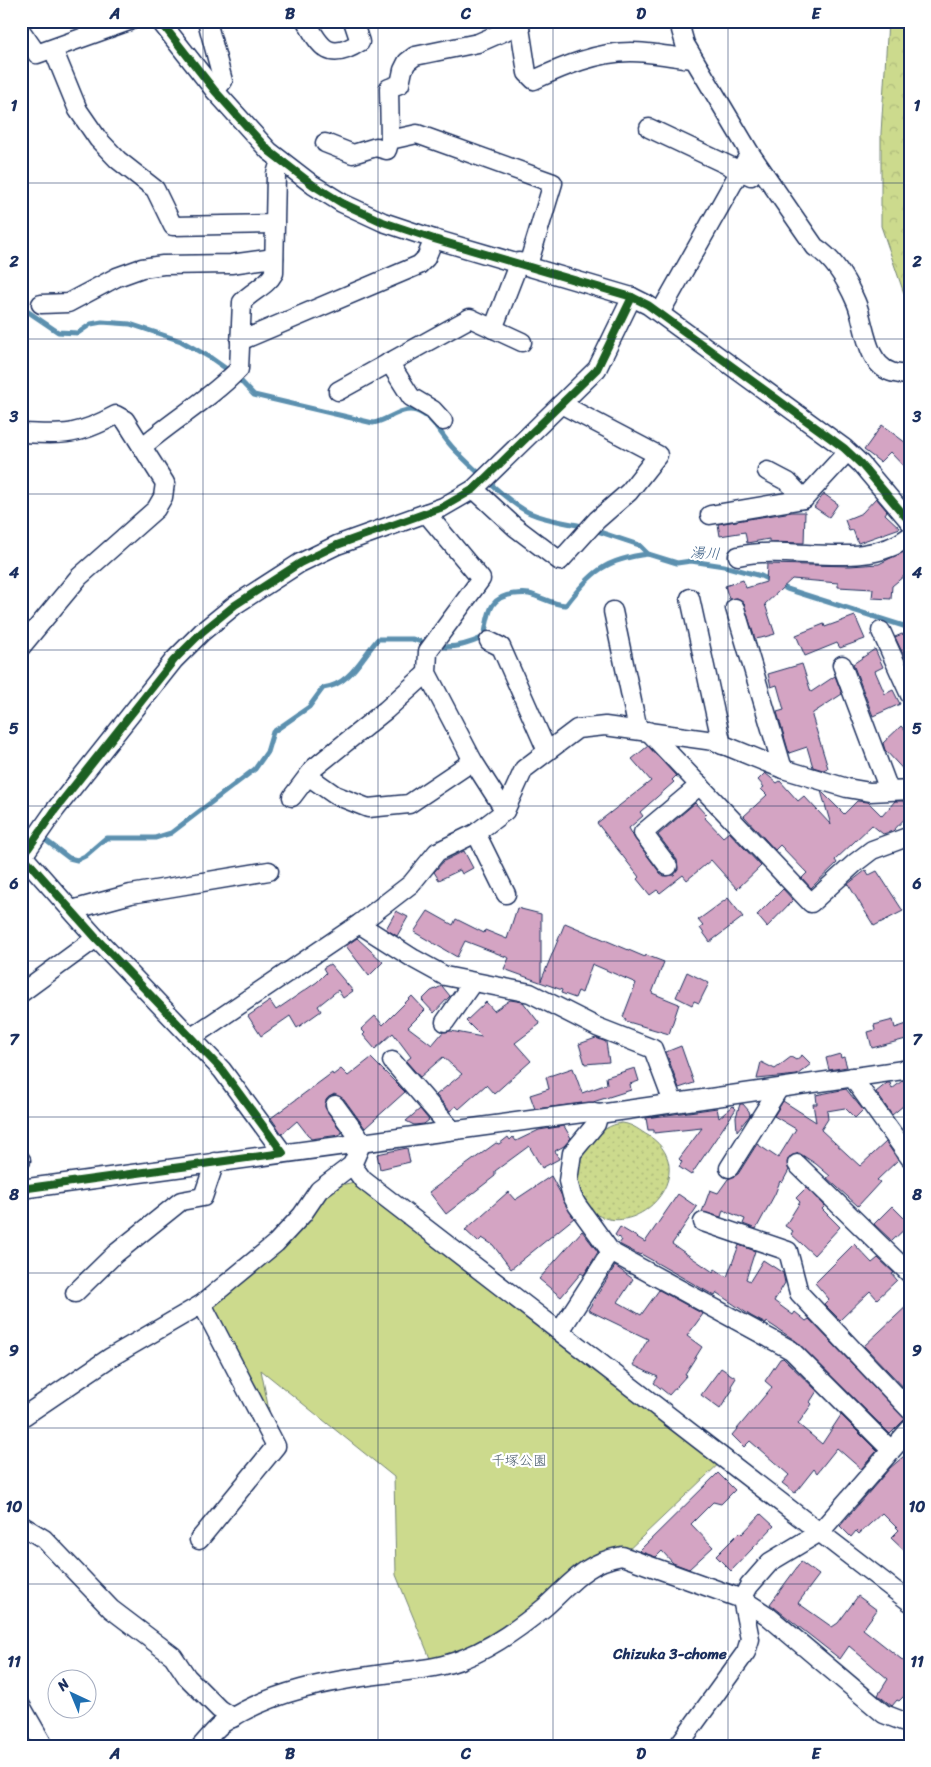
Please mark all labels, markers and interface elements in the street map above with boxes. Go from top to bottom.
text: A [109,0,120,28]
text: B [285,0,296,28]
text: C [460,0,472,28]
text: D [636,0,646,28]
text: E [812,0,822,28]
text: 1 [11,91,18,120]
text: 1 [914,91,921,120]
text: 2 [8,247,19,276]
text: 2 [911,247,922,276]
text: 3 [9,402,19,431]
text: 3 [912,402,922,431]
water label: 湯川 [689,539,721,567]
text: 4 [8,558,19,587]
text: 4 [911,558,922,587]
text: 5 [9,714,19,743]
text: 5 [912,714,922,743]
text: 6 [8,869,19,898]
text: 6 [911,869,922,898]
text: 7 [9,1025,20,1054]
text: 7 [912,1025,923,1054]
text: 8 [8,1180,19,1209]
text: 8 [911,1180,922,1209]
text: 9 [9,1336,19,1365]
text: 9 [912,1336,922,1365]
park label: 千塚公園 [491,1448,547,1473]
text: 10 [6,1492,22,1521]
text: 10 [909,1492,925,1521]
district label: Chizuka 3-chome [612,1641,727,1667]
text: 11 [7,1647,21,1676]
text: 11 [910,1647,924,1676]
north arrow [48,1670,98,1720]
text: N [50,1672,76,1698]
text: A [109,1739,120,1767]
text: B [285,1739,296,1767]
text: C [460,1739,472,1767]
text: D [636,1739,646,1767]
text: E [812,1739,822,1767]

